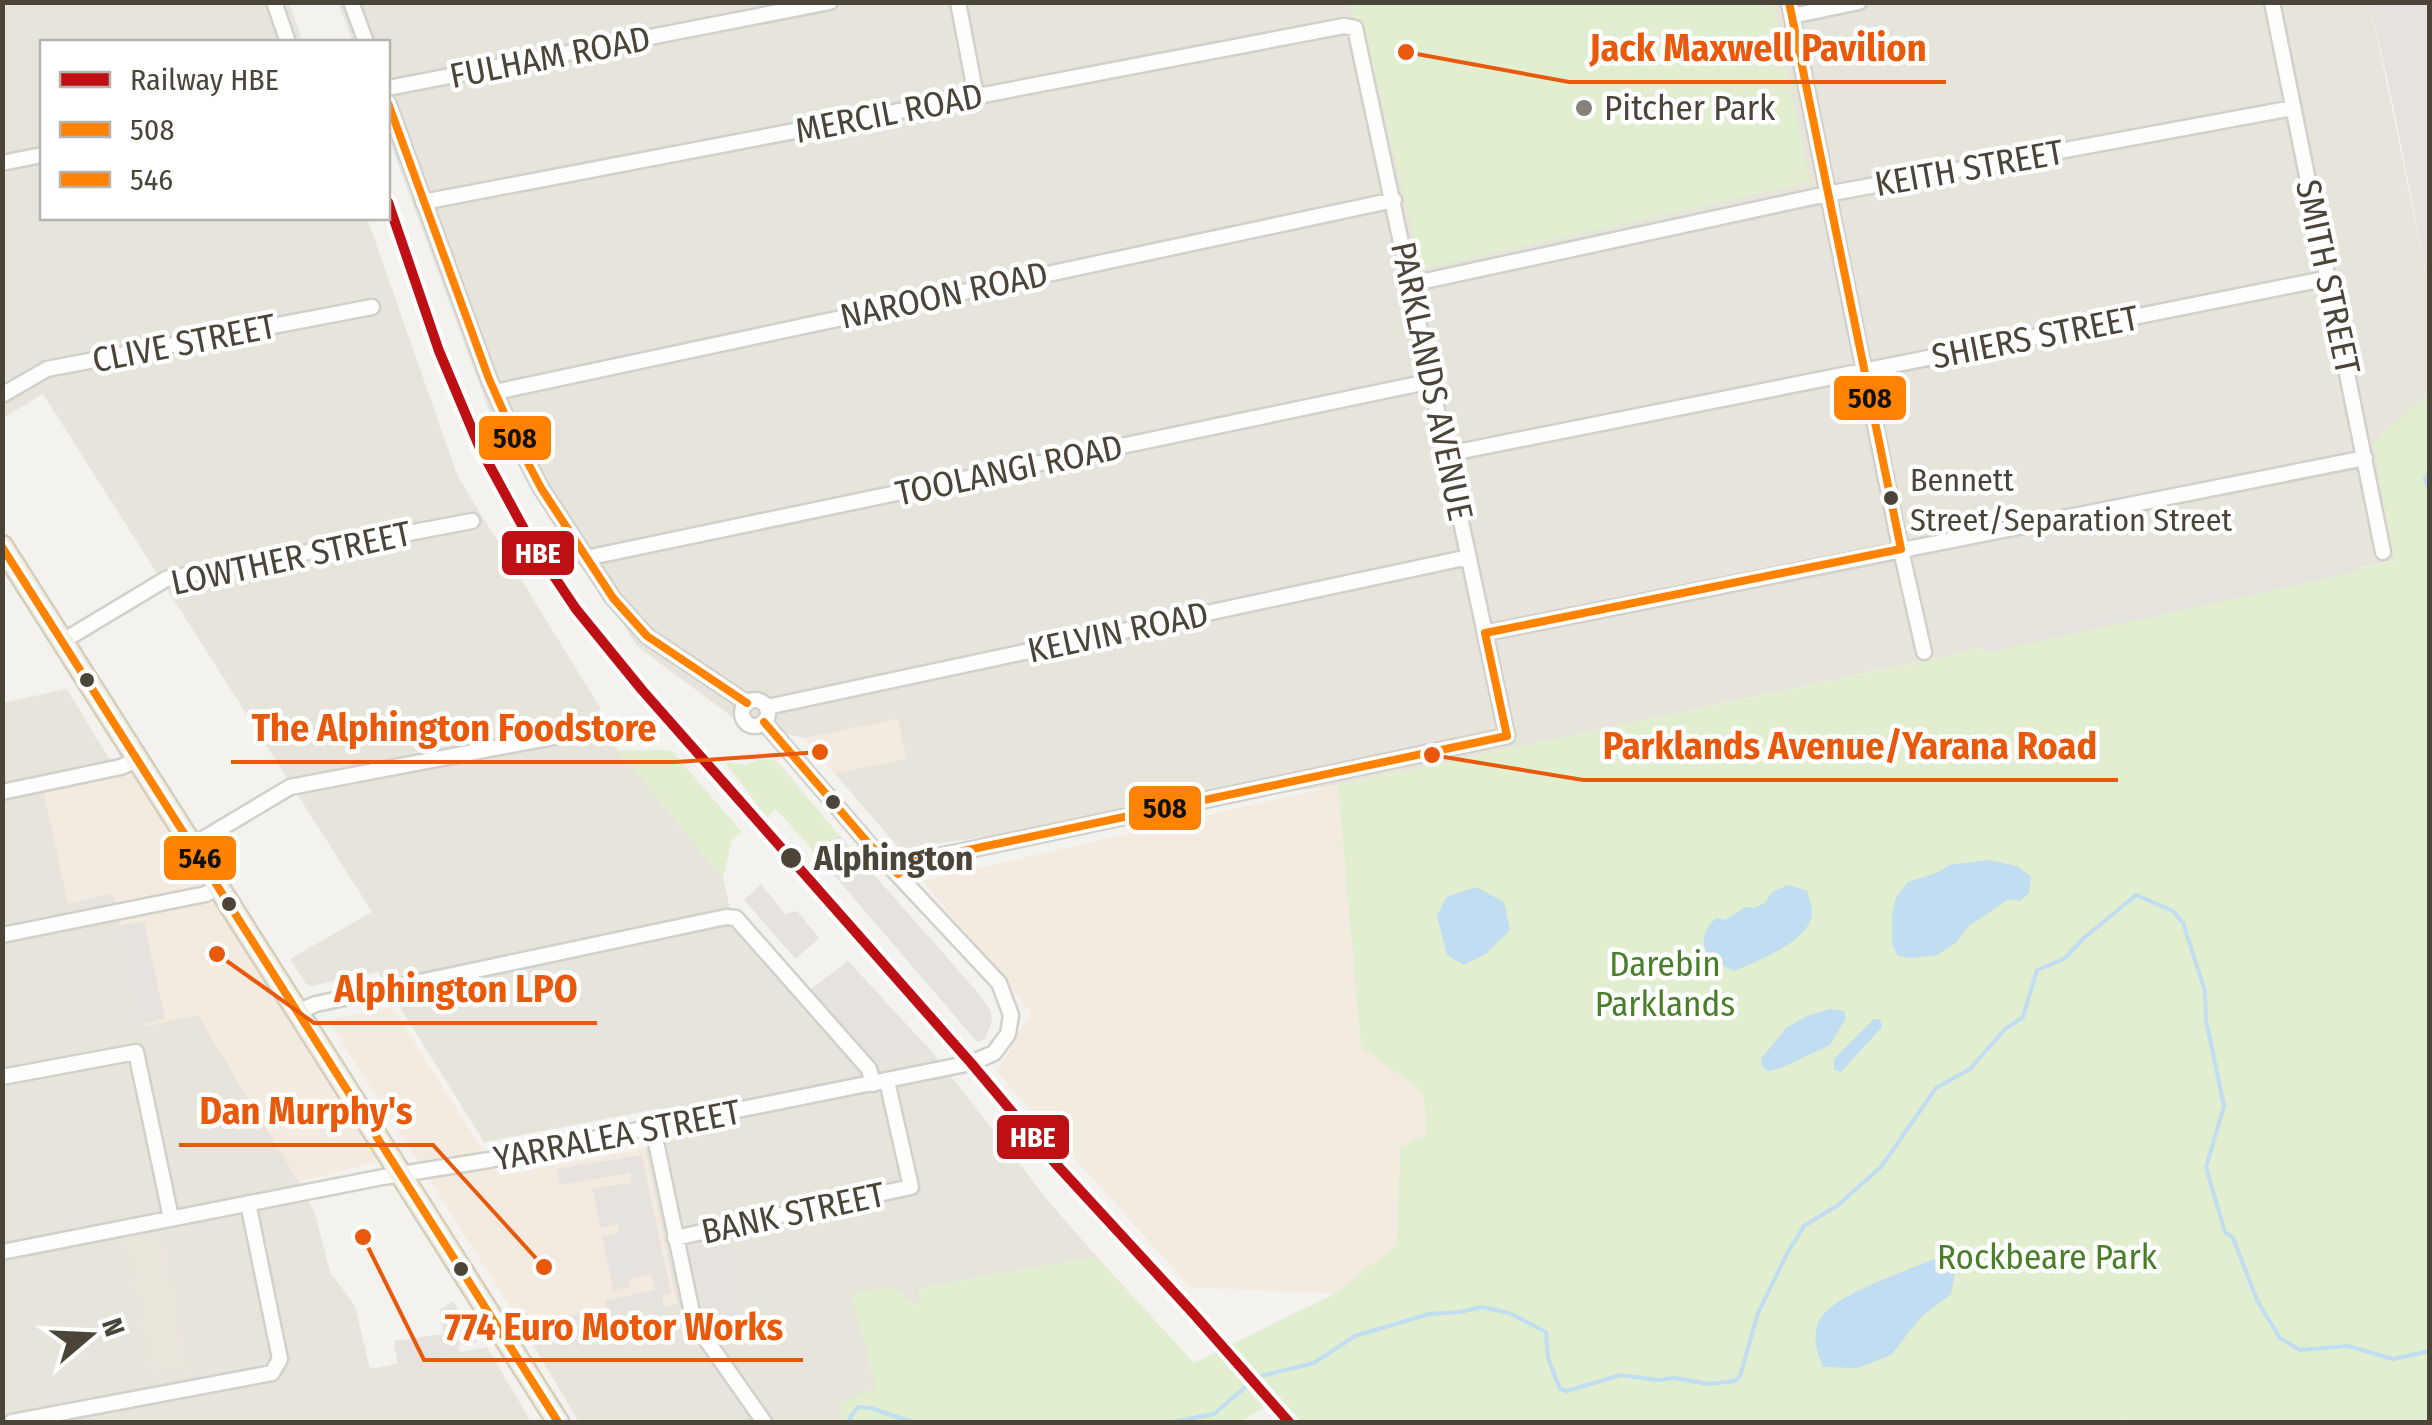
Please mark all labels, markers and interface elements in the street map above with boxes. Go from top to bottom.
callout: Jack Maxwell Pavilion [1569,14,1946,82]
street label: FULHAM ROAD [446,17,654,97]
text: Jack Maxwell Pavilion [1588,25,1927,71]
legend [40,40,390,220]
text: Railway HBE [130,62,279,98]
street label: MERCIL ROAD [792,74,986,152]
place label: Pitcher Park [1604,87,1776,129]
marker: Pitcher Park [1573,97,1595,119]
text: 508 [130,112,174,148]
street label: KEITH STREET [1871,131,2067,205]
text: 546 [130,162,173,198]
street label: SMITH STREET [2287,176,2369,379]
street label: PARKLANDS AVENUE [1382,238,1482,524]
street label: NAROON ROAD [836,253,1052,337]
street label: SHIERS STREET [1928,296,2143,378]
street label: CLIVE STREET [89,305,280,381]
line badge: 508 [1832,374,1908,422]
text: 508 [1848,382,1892,415]
line badge: 508 [477,414,553,462]
text: 508 [493,422,537,455]
street label: TOOLANGI ROAD [892,425,1126,515]
place label: Bennett Street/Separation Street [1910,461,2233,539]
marker: Bennett Street/Separation Street [1881,488,1901,508]
street label: LOWTHER STREET [167,512,416,604]
line badge: HBE [500,529,576,577]
text: HBE [515,537,561,570]
street label: KELVIN ROAD [1024,592,1212,672]
unlabelled marker [77,670,97,690]
callout: The Alphington Foodstore [231,694,676,762]
text: The Alphington Foodstore [251,705,657,751]
callout: Parklands Avenue/Yarana Road [1583,712,2118,780]
text: Parklands Avenue/Yarana Road [1603,723,2097,769]
line badge: 508 [1127,784,1203,832]
unlabelled marker [823,792,843,812]
text: 508 [1143,792,1187,825]
line badge: 546 [162,834,238,882]
place label: Alphington [813,837,973,879]
text: 546 [179,842,221,875]
marker: Alphington [778,845,804,871]
unlabelled marker [219,894,239,914]
park label: Darebin Parklands [1595,943,1735,1025]
callout: Alphington LPO [314,955,597,1023]
text: Alphington LPO [333,966,578,1012]
callout: Dan Murphy's [179,1077,433,1145]
text: Dan Murphy's [199,1088,413,1134]
street label: YARRALEA STREET [490,1090,745,1179]
line badge: HBE [995,1113,1071,1161]
text: HBE [1010,1121,1056,1154]
street label: BANK STREET [698,1173,889,1253]
park label: Rockbeare Park [1937,1236,2158,1278]
unlabelled marker [451,1259,471,1279]
north arrow [40,1285,140,1385]
callout: 774 Euro Motor Works [424,1292,803,1360]
text: 774 Euro Motor Works [445,1304,784,1350]
text: N [95,1314,131,1340]

